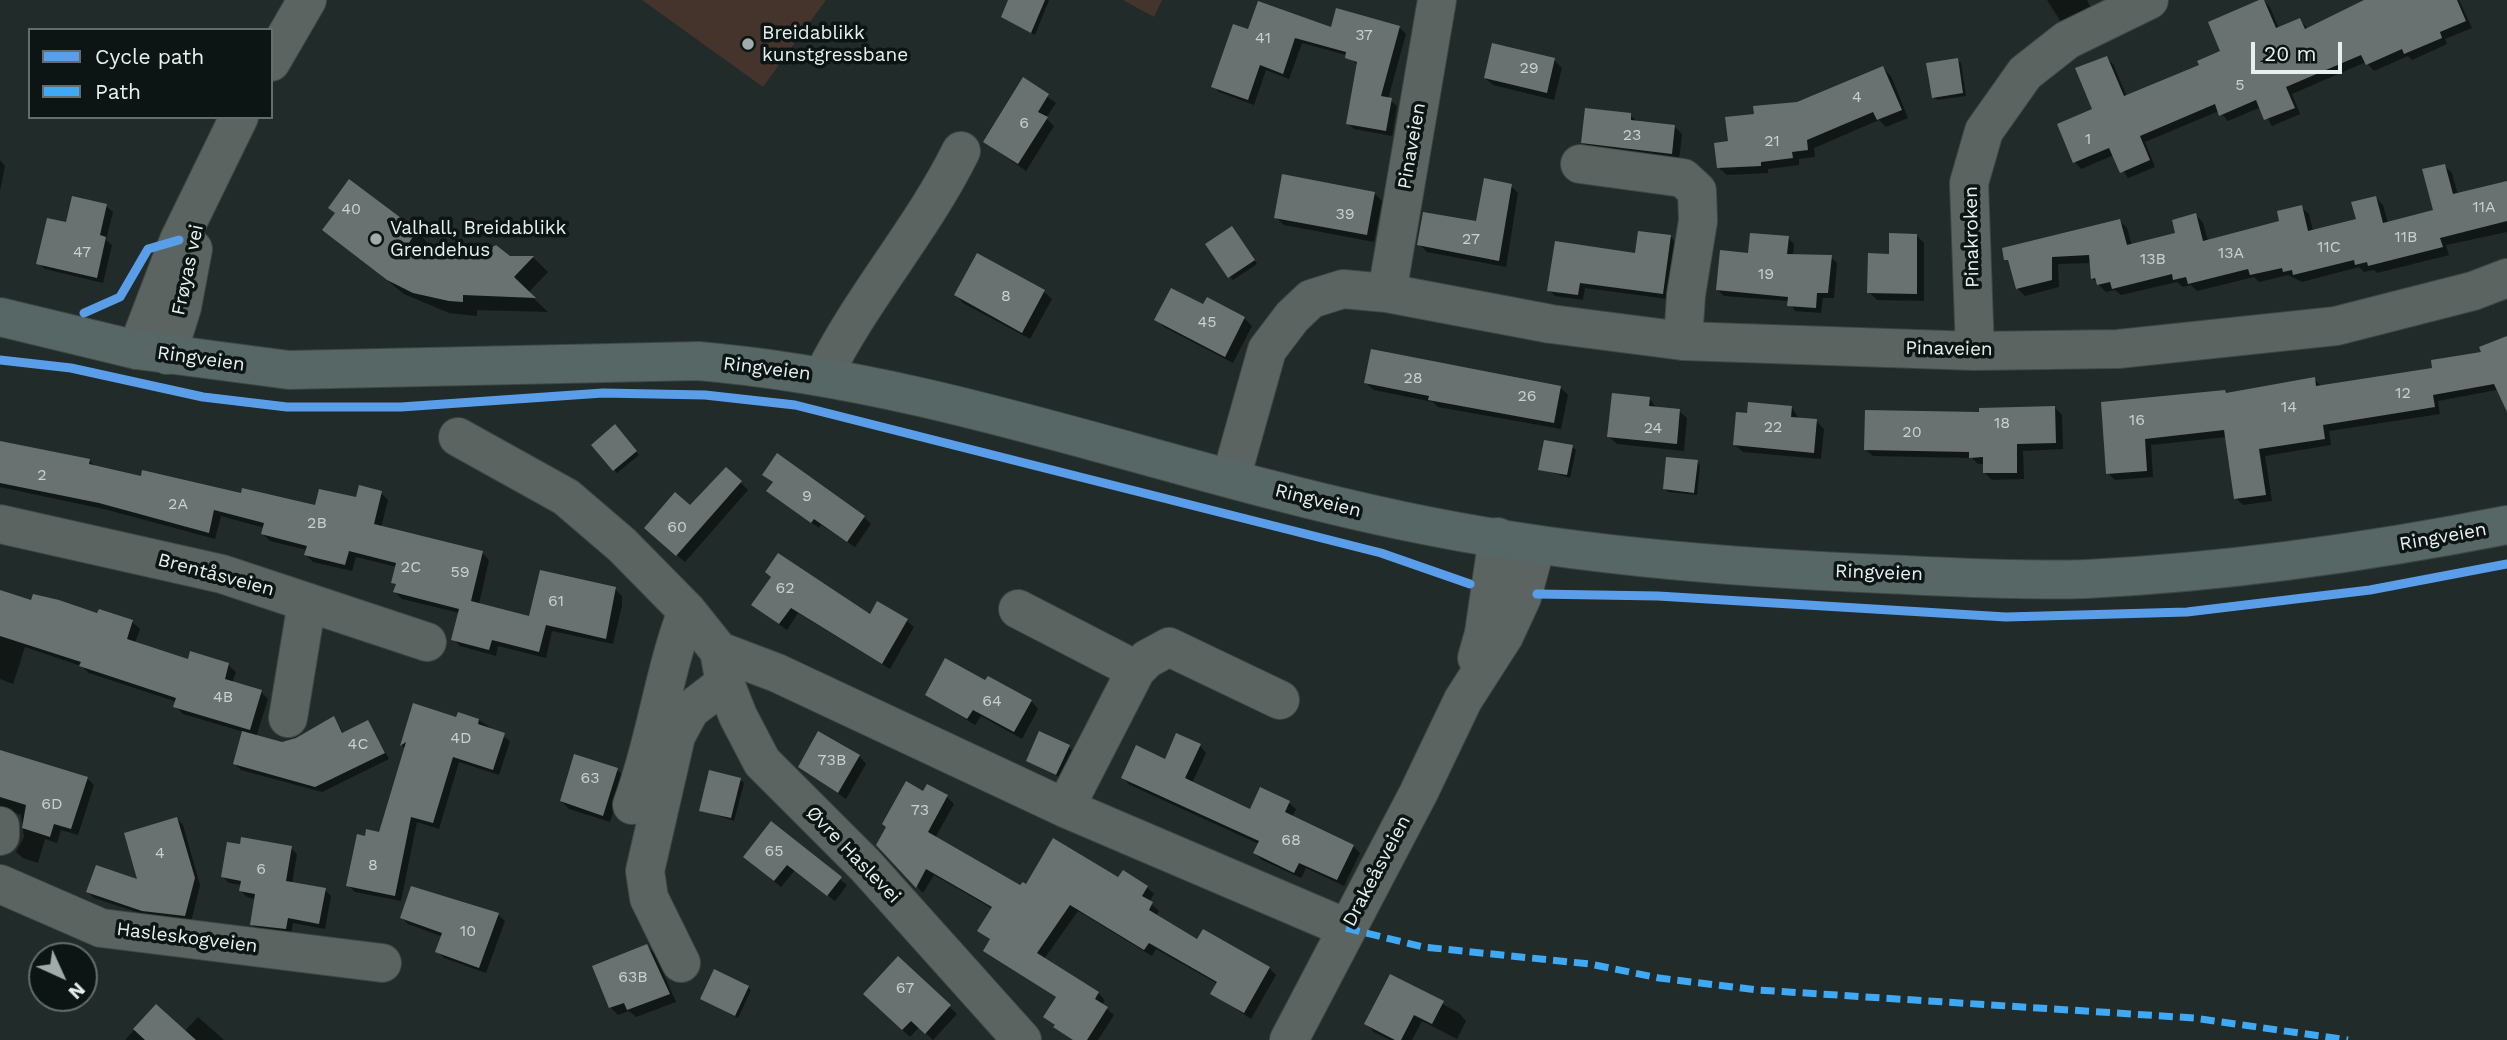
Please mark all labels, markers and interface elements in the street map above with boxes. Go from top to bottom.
place label: Breidablikk kunstgressbane [762,22,908,66]
house number: 37 [1355,25,1373,45]
legend [28,28,273,119]
house number: 41 [1255,28,1271,48]
scale bar [2255,28,2346,72]
marker: Breidablikk kunstgressbane [740,36,756,52]
text: 20 m [2264,41,2316,66]
text: Cycle path [95,44,204,69]
house number: 29 [1519,58,1539,78]
house number: 5 [2235,75,2245,95]
text: Path [95,79,141,104]
house number: 4 [1852,87,1862,107]
street label: Pinaveien [1393,101,1431,191]
house number: 6 [1019,113,1029,133]
house number: 23 [1623,125,1641,145]
house number: 1 [2085,129,2091,149]
house number: 21 [1764,131,1780,151]
street label: Pinakroken [1960,186,1984,288]
house number: 11A [2472,197,2496,217]
house number: 40 [341,199,361,219]
house number: 39 [1335,204,1355,224]
place label: Valhall, Breidablikk Grendehus [390,217,566,261]
street label: Frøyas vei [167,223,209,317]
house number: 11B [2395,227,2417,247]
house number: 27 [1462,229,1480,249]
marker: Valhall, Breidablikk Grendehus [368,231,384,247]
house number: 11C [2317,237,2341,257]
house number: 47 [73,242,91,262]
house number: 13A [2218,243,2244,263]
house number: 13B [2140,249,2166,269]
house number: 19 [1758,264,1774,284]
house number: 8 [1001,286,1011,306]
house number: 45 [1197,312,1217,332]
street label: Pinaveien [1905,337,1993,361]
street label: Ringveien [156,342,246,376]
street label: Ringveien [722,352,812,386]
house number: 28 [1403,368,1423,388]
house number: 12 [2395,383,2411,403]
house number: 26 [1517,386,1537,406]
house number: 14 [2281,397,2297,417]
house number: 16 [2129,410,2145,430]
house number: 18 [1994,413,2010,433]
house number: 22 [1764,417,1782,437]
house number: 24 [1644,418,1662,438]
house number: 20 [1902,422,1922,442]
house number: 2 [37,465,47,485]
street label: Ringveien [1273,479,1363,523]
house number: 9 [802,486,812,506]
house number: 2A [168,494,188,514]
house number: 2B [307,513,327,533]
house number: 60 [667,517,687,537]
street label: Ringveien [2398,518,2488,556]
street label: Brentåsveien [155,549,277,601]
house number: 2C [401,557,421,577]
street label: Ringveien [1835,560,1923,586]
house number: 59 [450,562,470,582]
house number: 62 [775,578,795,598]
house number: 61 [548,591,564,611]
house number: 4B [213,687,233,707]
house number: 64 [982,691,1002,711]
house number: 4D [450,728,472,748]
house number: 4C [348,734,368,754]
house number: 73B [818,750,846,770]
house number: 63 [580,768,600,788]
house number: 6D [41,794,63,814]
house number: 73 [911,800,929,820]
street label: Øvre Haslevei [801,802,905,908]
street label: Drakeåsveien [1338,812,1416,930]
house number: 68 [1281,830,1301,850]
house number: 65 [764,841,784,861]
house number: 4 [155,843,165,863]
house number: 8 [368,855,378,875]
house number: 6 [256,859,266,879]
street label: Hasleskogveien [115,918,259,958]
house number: 10 [460,921,476,941]
north arrow [28,942,98,1012]
house number: 63B [618,967,648,987]
text: N [64,978,90,1004]
house number: 67 [896,978,914,998]

